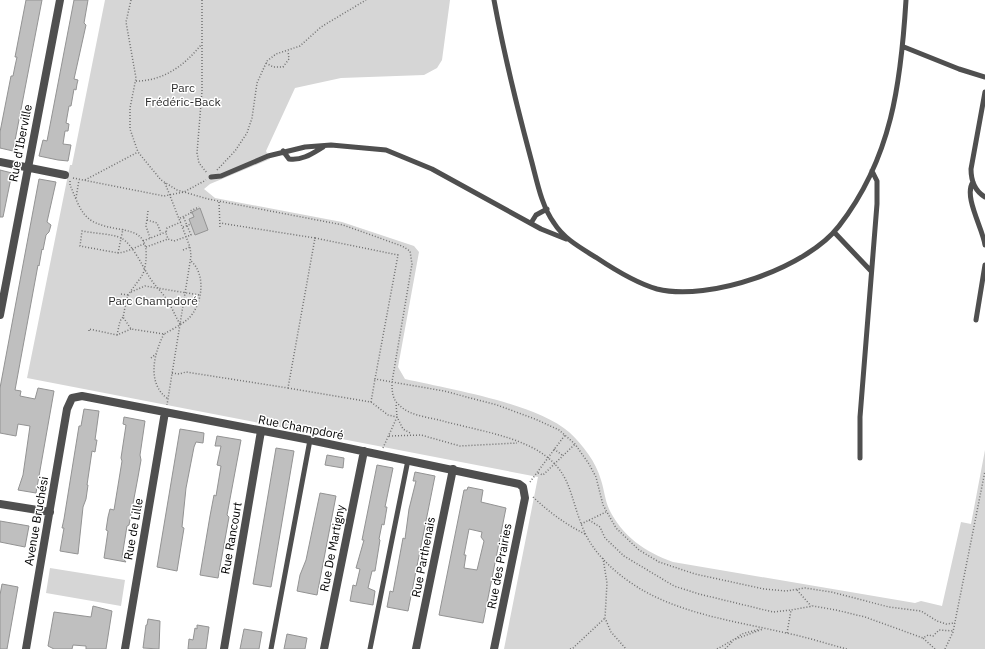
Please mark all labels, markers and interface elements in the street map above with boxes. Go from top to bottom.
park label: Parc Frédéric-Back [145,80,222,109]
street label: Rue d'Iberville [5,103,35,183]
park label: Parc Champdoré [108,293,198,308]
street label: Rue Champdoré [257,411,345,443]
street label: Avenue Bruchési [21,475,51,567]
street label: Rue de Lille [120,497,146,561]
street label: Rue Rancourt [217,501,245,575]
street label: Rue De Martigny [316,503,348,593]
street label: Rue Parthenais [408,515,438,598]
street label: Rue des Prairies [483,522,515,610]

